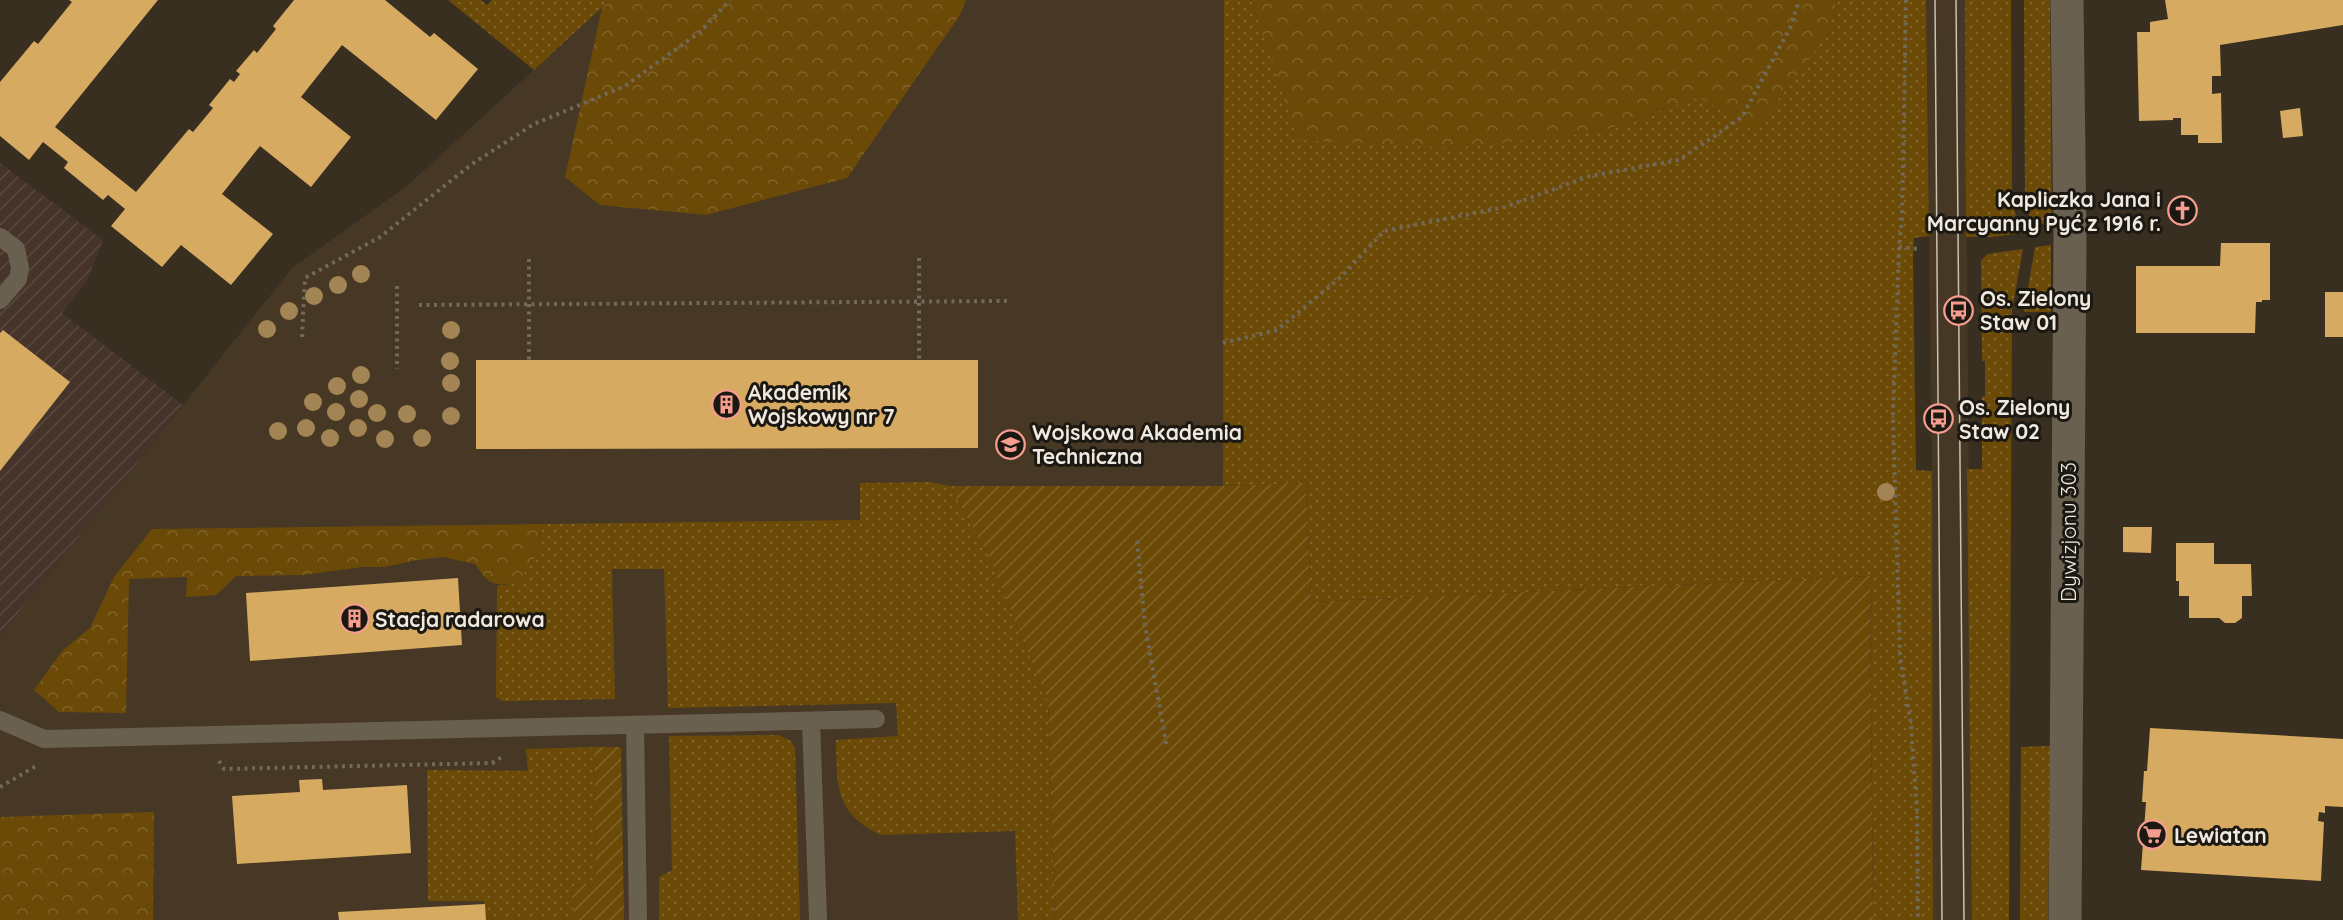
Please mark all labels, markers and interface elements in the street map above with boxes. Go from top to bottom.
place label: Kapliczka Jana i Marcyanny Pyć z 1916 r. [1927,186,2161,236]
church icon: Kapliczka Jana i Marcyanny Pyć z 1916 r. [2166,195,2198,227]
place label: Os. Zielony Staw 01 [1980,285,2091,335]
bus stop icon: Os. Zielony Staw 01 [1943,294,1975,326]
place label: Akademik Wojskowy nr 7 [748,379,894,429]
building icon: Akademik Wojskowy nr 7 [711,388,743,420]
place label: Os. Zielony Staw 02 [1959,394,2070,444]
bus stop icon: Os. Zielony Staw 02 [1922,403,1954,435]
place label: Wojskowa Akademia Techniczna [1032,419,1242,469]
school or university icon: Wojskowa Akademia Techniczna [995,428,1027,460]
street label: Dywizjonu 303 [2055,462,2081,602]
building icon: Stacja radarowa [338,603,370,635]
place label: Stacja radarowa [375,606,545,632]
supermarket icon: Lewiatan [2137,819,2169,851]
place label: Lewiatan [2174,822,2267,848]

